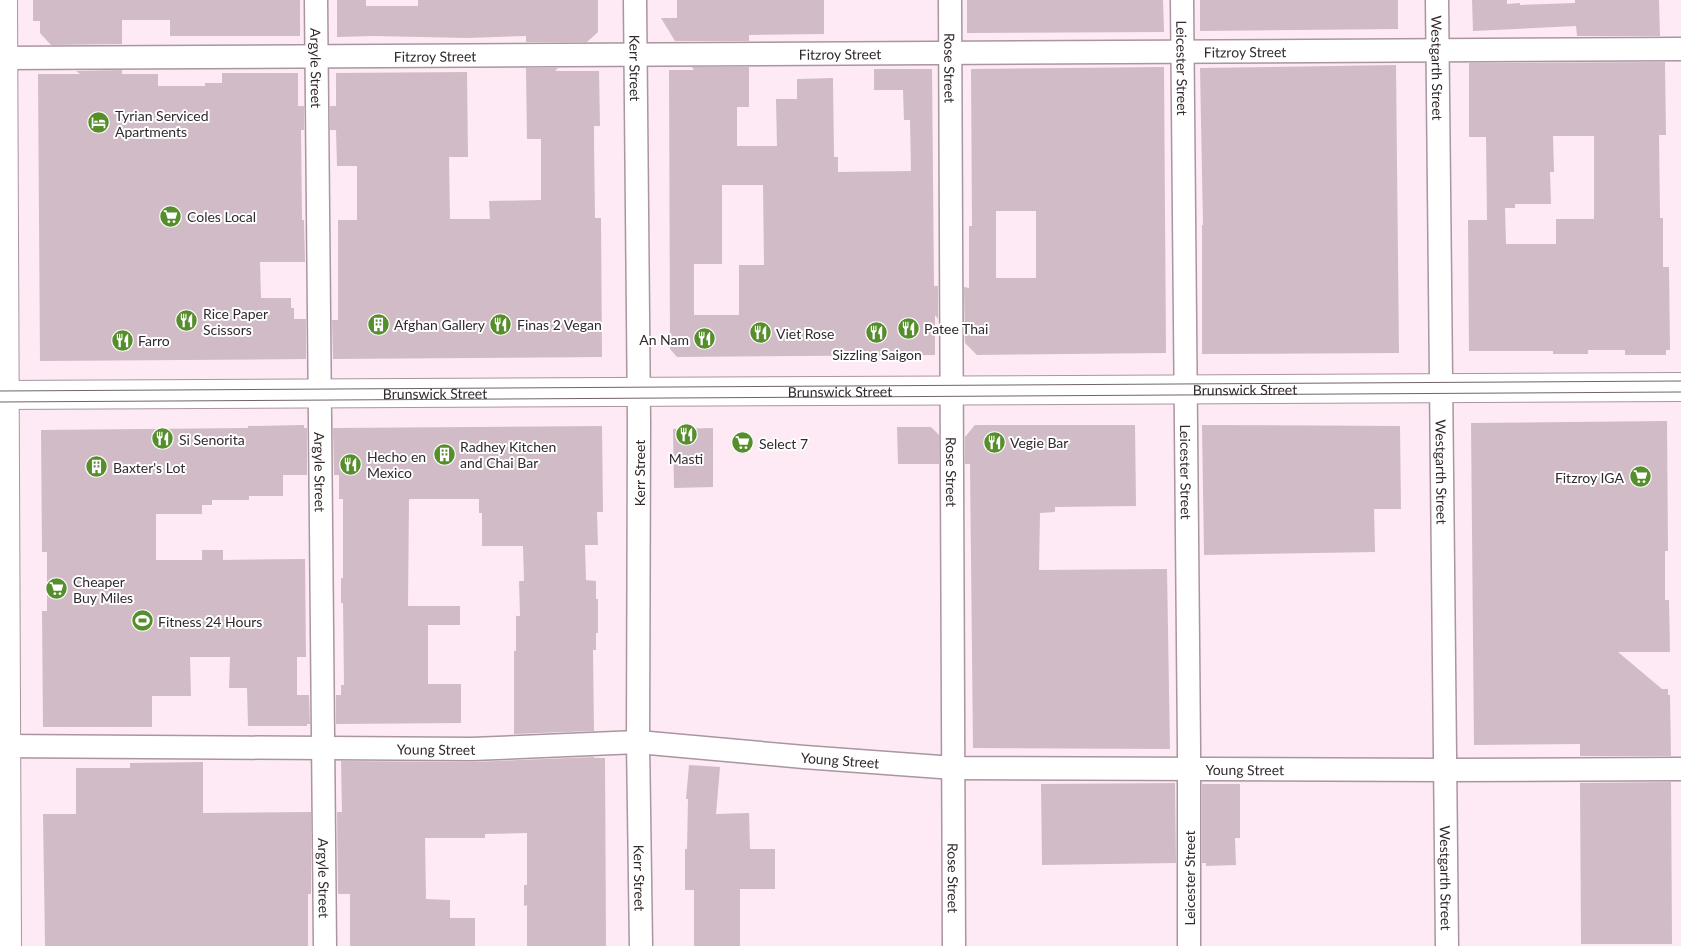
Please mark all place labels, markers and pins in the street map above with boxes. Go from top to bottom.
place label: Tyrian Serviced Apartments [115,107,209,140]
hotel icon: Tyrian Serviced Apartments [87,111,111,135]
supermarket icon: Coles Local [159,204,183,228]
place label: Coles Local [187,208,256,225]
place label: Rice Paper Scissors [203,305,268,338]
restaurant icon: Rice Paper Scissors [175,309,199,333]
building icon: Afghan Gallery [366,312,390,336]
restaurant icon: Finas 2 Vegan [489,312,513,336]
place label: Afghan Gallery [394,316,486,333]
place label: Finas 2 Vegan [517,316,602,333]
restaurant icon: Patee Thai [896,316,920,340]
restaurant icon: Sizzling Saigon [865,320,889,344]
place label: Patee Thai [924,320,988,337]
restaurant icon: Viet Rose [748,321,772,345]
place label: Viet Rose [776,325,835,342]
restaurant icon: An Nam [693,327,717,351]
restaurant icon: Farro [110,328,134,352]
place label: An Nam [639,331,689,348]
place label: Farro [138,332,170,349]
place label: Sizzling Saigon [832,346,922,363]
restaurant icon: Masti [674,423,698,447]
restaurant icon: Si Senorita [151,427,175,451]
restaurant icon: Vegie Bar [982,430,1006,454]
place label: Si Senorita [179,431,245,448]
supermarket icon: Select 7 [731,431,755,455]
place label: Vegie Bar [1010,434,1068,451]
place label: Select 7 [759,435,808,452]
place label: Radhey Kitchen and Chai Bar [460,438,556,471]
building icon: Radhey Kitchen and Chai Bar [432,442,456,466]
place label: Hecho en Mexico [367,448,426,481]
place label: Masti [669,450,703,467]
restaurant icon: Hecho en Mexico [339,452,363,476]
building icon: Baxter's Lot [85,455,109,479]
place label: Baxter's Lot [113,459,185,476]
supermarket icon: Fitzroy IGA [1628,465,1652,489]
place label: Fitzroy IGA [1555,469,1625,486]
place label: Cheaper Buy Miles [73,573,133,606]
supermarket icon: Cheaper Buy Miles [45,577,69,601]
sports icon: Fitness 24 Hours [130,609,154,633]
place label: Fitness 24 Hours [158,613,262,630]

